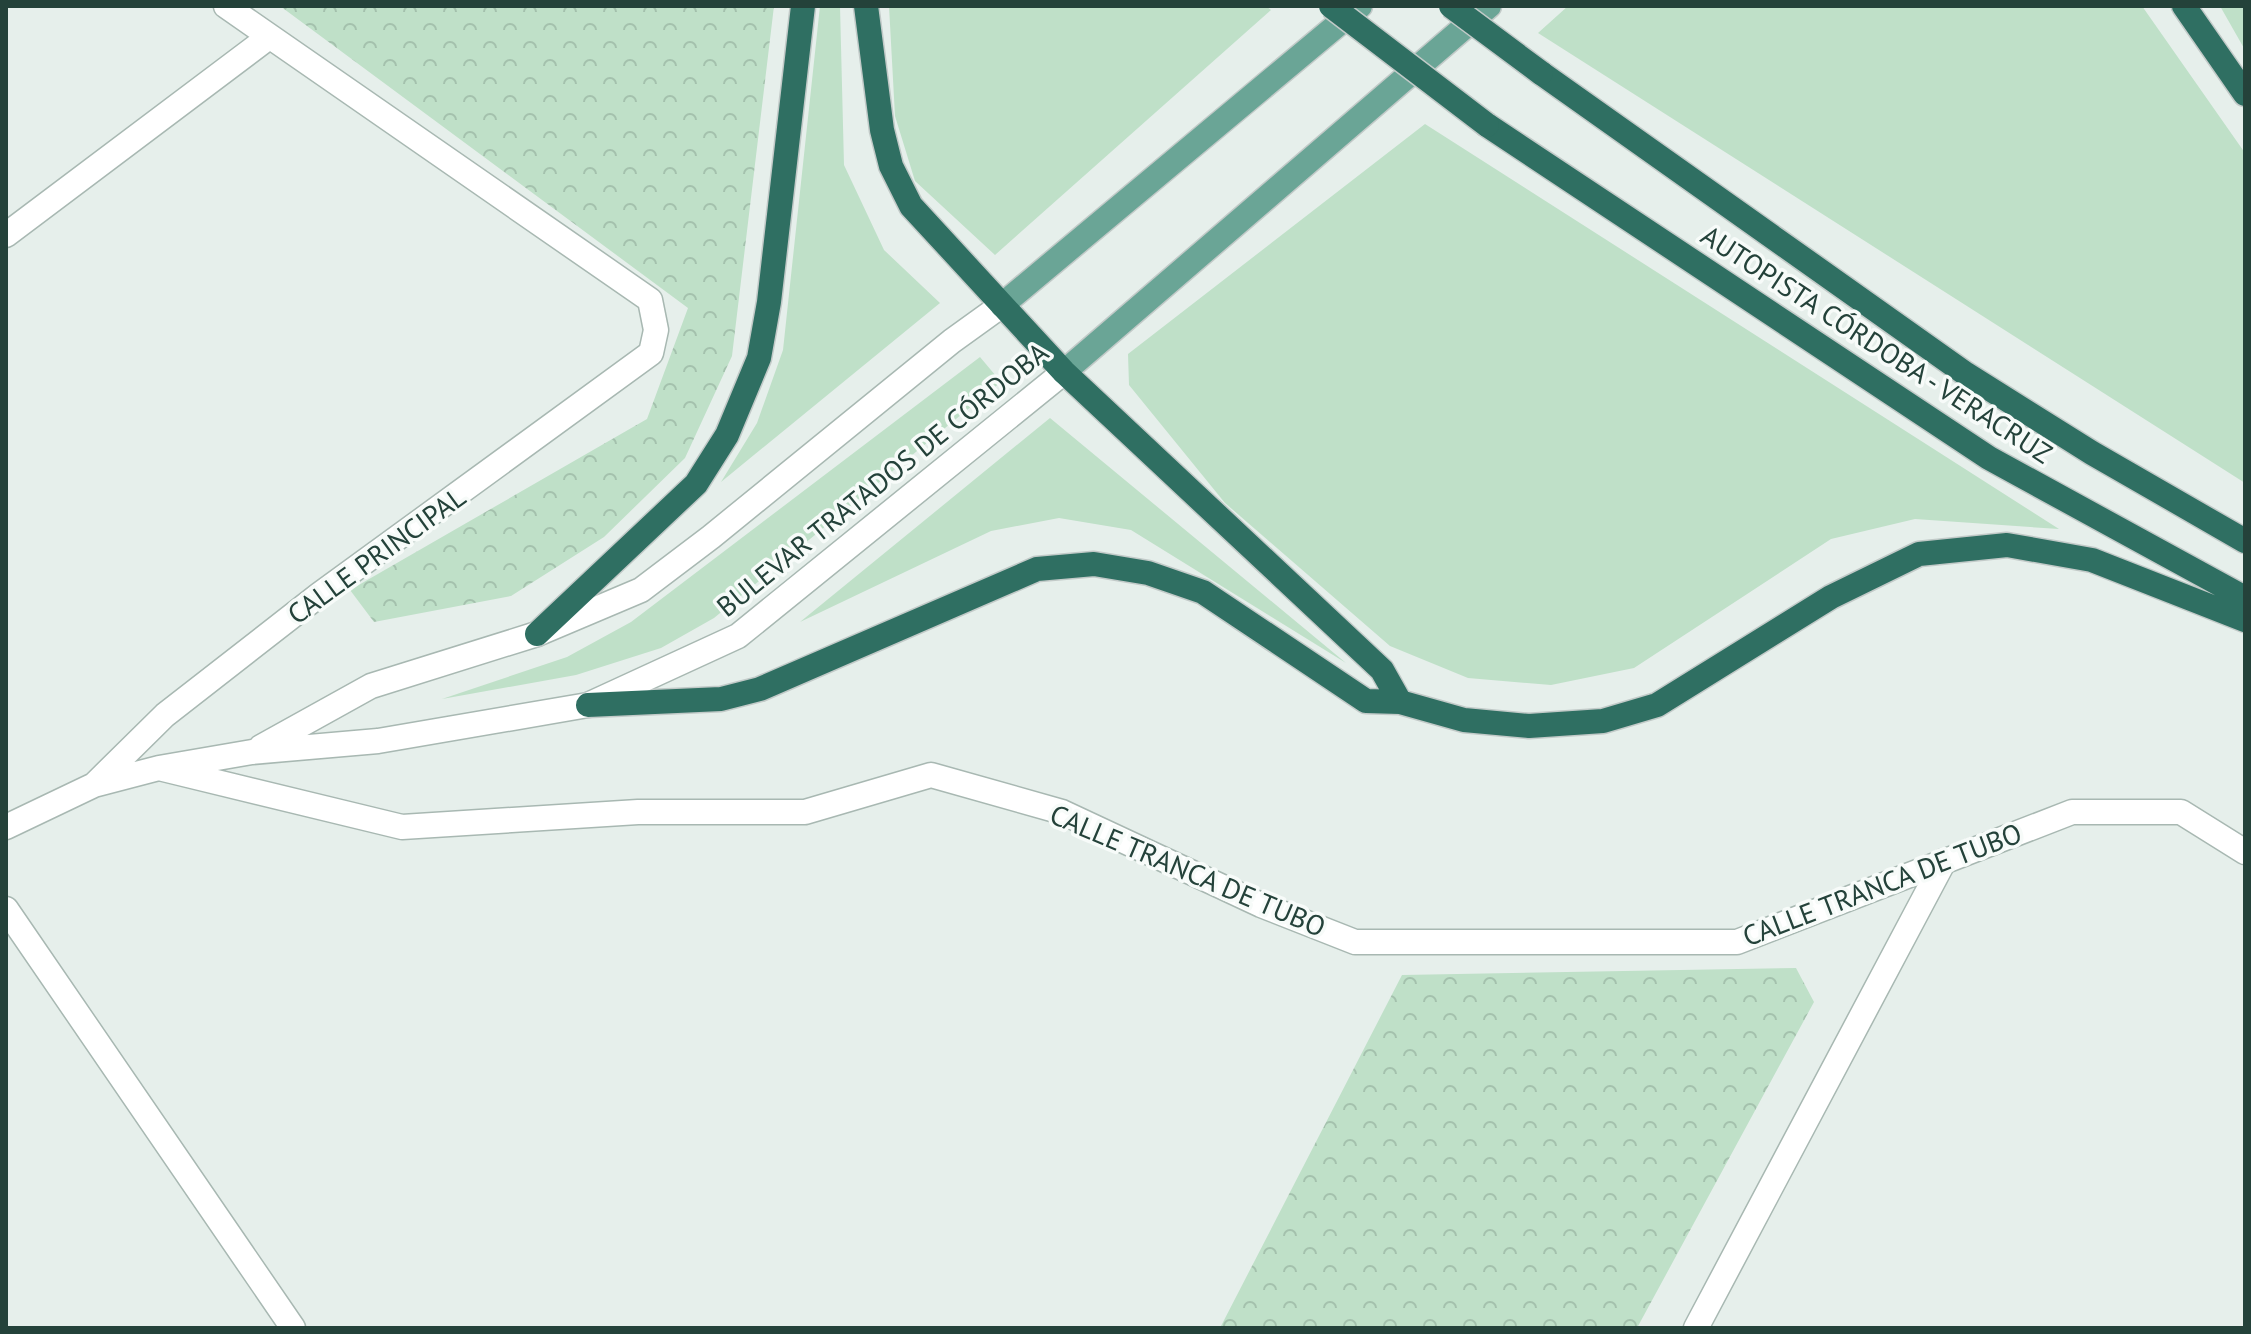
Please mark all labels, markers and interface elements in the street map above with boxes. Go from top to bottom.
street label: AUTOPISTA CÓRDOBA - VERACRUZ [1694,216,2060,472]
street label: BULEVAR TRATADOS DE CÓRDOBA [709,333,1056,624]
street label: CALLE PRINCIPAL [280,478,472,632]
street label: CALLE TRANCA DE TUBO [1045,795,1331,945]
street label: CALLE TRANCA DE TUBO [1737,814,2027,954]

